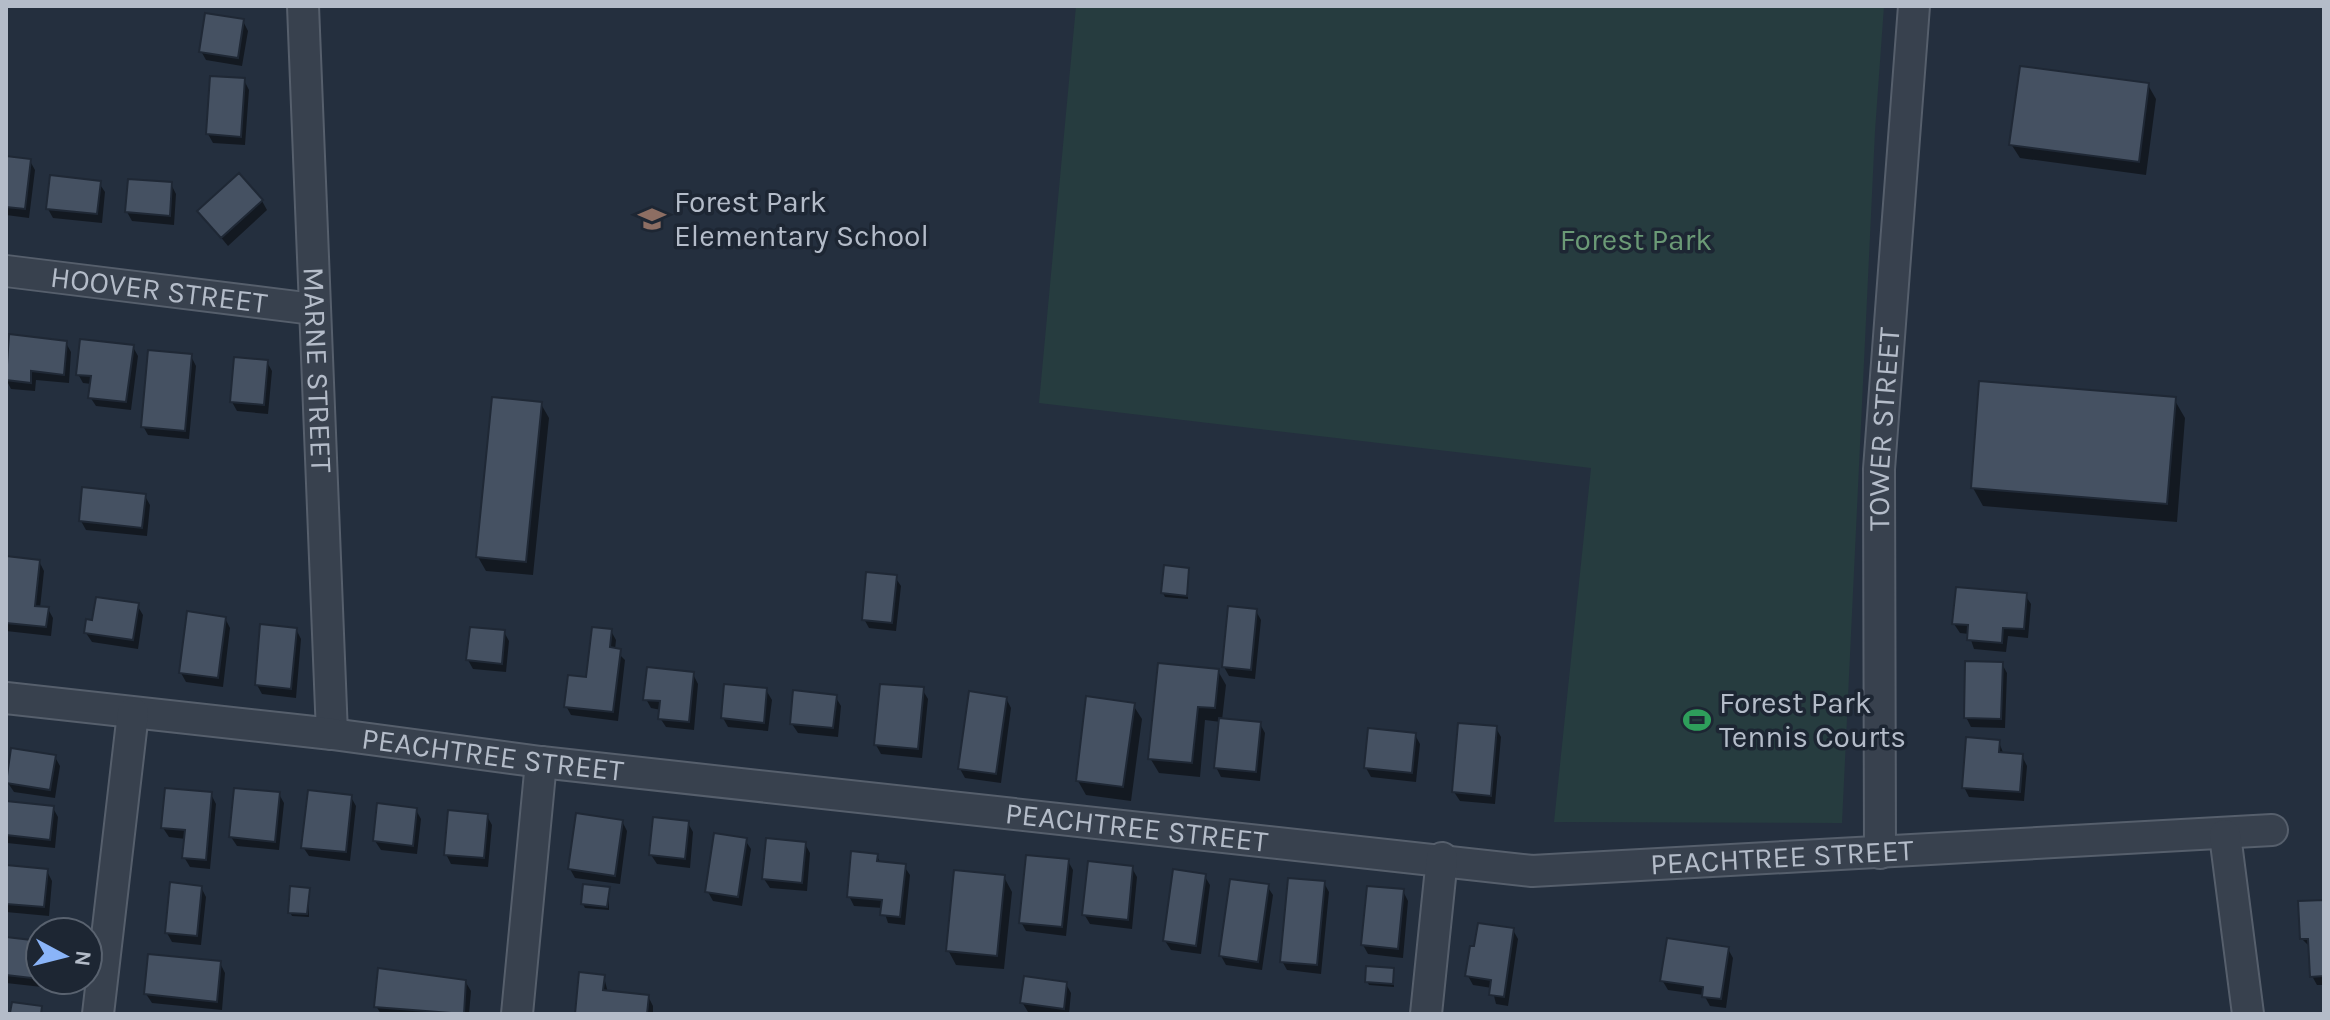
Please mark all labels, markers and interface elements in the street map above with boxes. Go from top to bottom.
place label: Forest Park Elementary School [674,184,929,254]
school or university icon: Forest Park Elementary School [637,204,667,234]
park label: Forest Park [1560,222,1712,258]
street label: HOOVER STREET [48,259,269,321]
street label: MARNE STREET [295,266,340,473]
street label: TOWER STREET [1861,326,1908,531]
place label: Forest Park Tennis Courts [1719,685,1906,755]
sports icon: Forest Park Tennis Courts [1682,705,1712,735]
street label: PEACHTREE STREET [359,720,626,789]
street label: PEACHTREE STREET [1003,795,1270,860]
street label: PEACHTREE STREET [1649,832,1914,882]
north arrow [24,916,104,996]
text: N [69,949,97,968]

